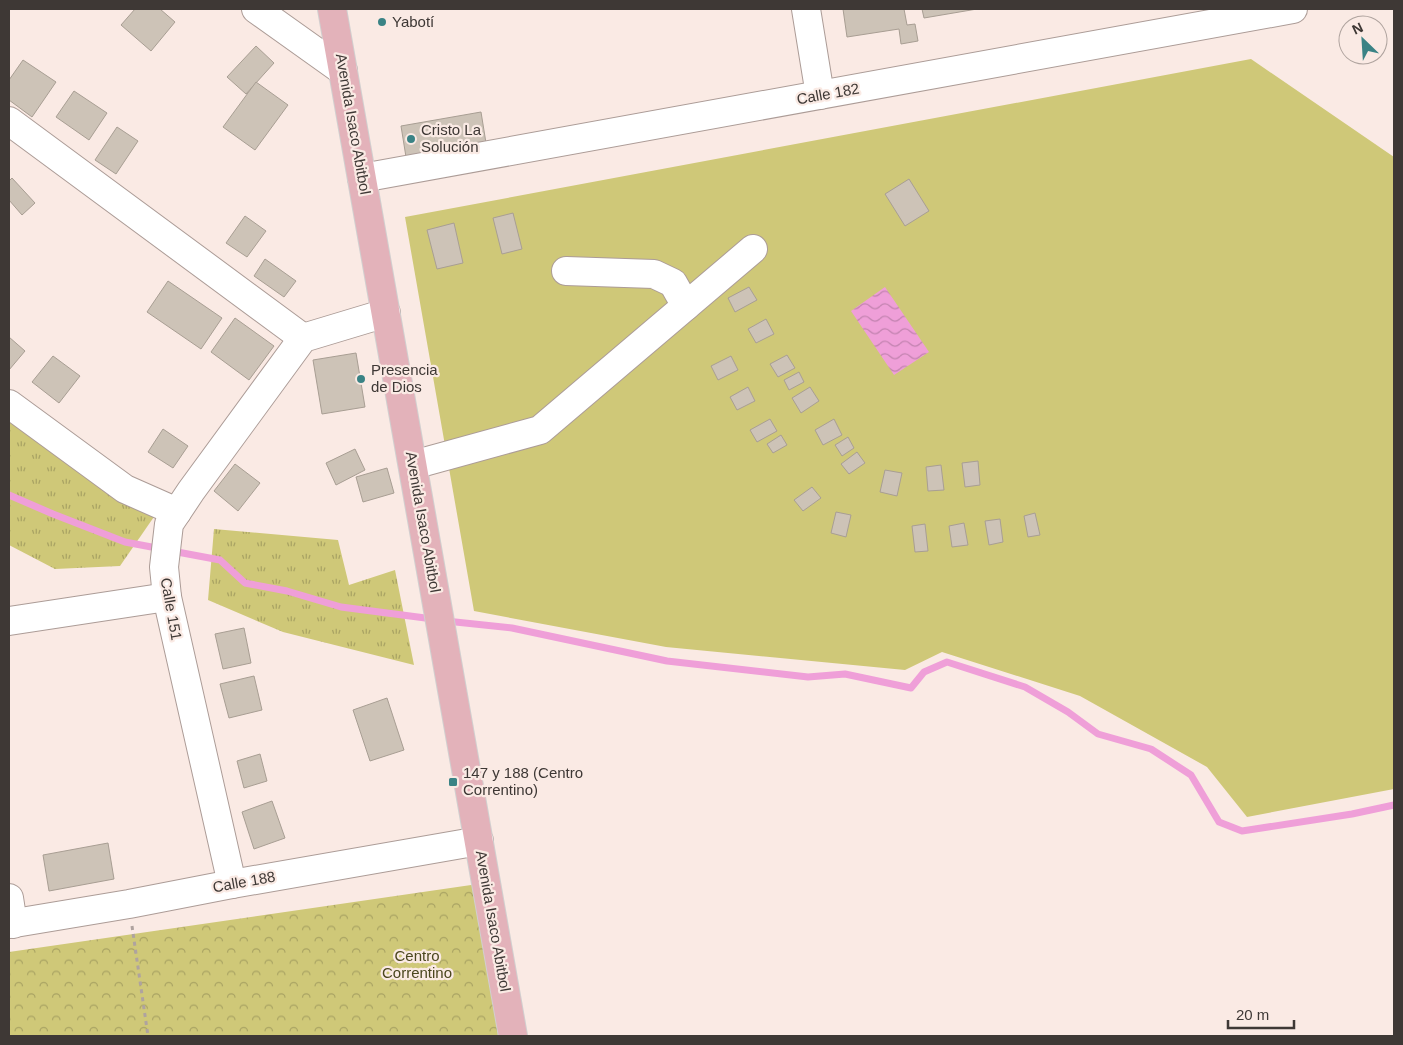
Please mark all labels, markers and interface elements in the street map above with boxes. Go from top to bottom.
place label: Yabotí [392,13,435,30]
north arrow [1338,15,1388,65]
marker: Yabotí [376,16,388,28]
text: N [1350,19,1365,38]
street label: Avenida Isaco Abitbol [333,52,374,196]
street label: Calle 182 [795,80,861,107]
place label: Cristo La Solución [421,121,482,155]
marker: Cristo La Solución [405,133,417,145]
place label: Presencia de Dios [371,361,438,395]
marker: Presencia de Dios [355,373,367,385]
street label: Avenida Isaco Abitbol [403,450,444,594]
street label: Calle 151 [158,576,185,642]
place label: 147 y 188 (Centro Correntino) [463,764,583,798]
marker: 147 y 188 (Centro Correntino) [447,776,459,788]
street label: Avenida Isaco Abitbol [473,849,514,993]
street label: Calle 188 [211,868,277,895]
park label: Centro Correntino [382,947,452,981]
scale bar [1228,998,1294,1030]
text: 20 m [1236,1006,1269,1023]

